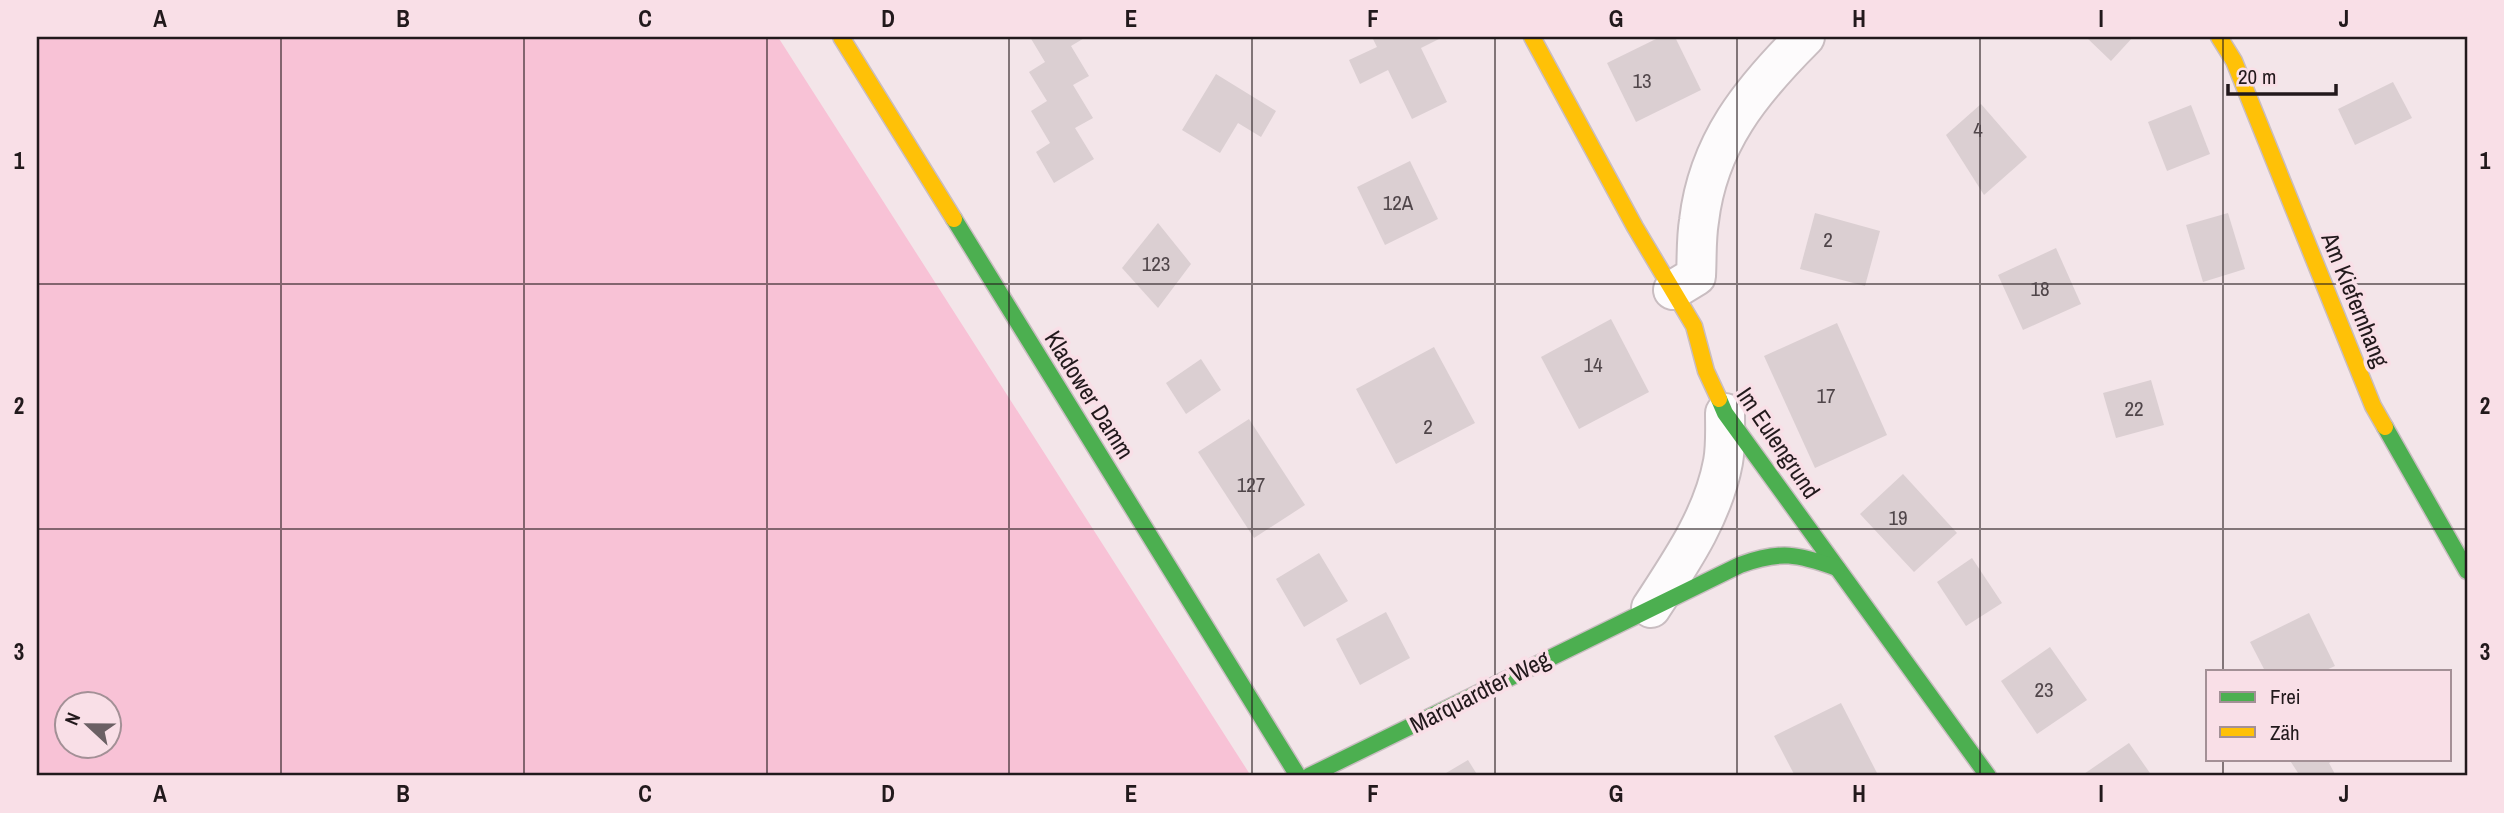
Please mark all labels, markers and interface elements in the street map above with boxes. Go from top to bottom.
text: A [153,3,167,34]
text: B [396,3,410,34]
text: C [638,3,652,34]
text: D [881,3,895,34]
text: E [1125,3,1137,34]
text: F [1367,3,1379,34]
text: G [1609,3,1623,34]
text: H [1852,3,1866,34]
text: I [2098,3,2104,34]
text: J [2339,3,2349,34]
scale bar [2228,52,2336,96]
text: 20 m [2238,62,2276,91]
house number: 13 [1632,66,1652,95]
house number: 4 [1973,115,1983,144]
text: 1 [14,145,25,176]
text: 1 [2480,145,2491,176]
house number: 12A [1383,188,1414,217]
house number: 2 [1823,225,1833,254]
street label: Am Kiefernhang [2314,227,2397,372]
house number: 123 [1142,249,1170,278]
house number: 18 [2030,274,2050,303]
street label: Kladower Damm [1038,324,1142,465]
house number: 14 [1583,350,1603,379]
street label: Im Eulengrund [1730,380,1828,504]
house number: 17 [1816,381,1836,410]
text: 2 [14,390,24,421]
text: 2 [2480,390,2490,421]
house number: 22 [2124,394,2144,423]
house number: 2 [1423,412,1433,441]
house number: 127 [1237,470,1265,499]
house number: 19 [1888,503,1908,532]
text: 3 [14,636,24,667]
text: 3 [2480,636,2490,667]
street label: Marquardter Weg [1404,642,1555,740]
legend [2206,670,2452,760]
house number: 23 [2034,675,2054,704]
text: Frei [2270,682,2301,711]
north arrow [52,690,122,760]
text: N [58,709,86,729]
text: Zäh [2270,718,2300,747]
text: A [153,778,167,809]
text: B [396,778,410,809]
text: C [638,778,652,809]
text: D [881,778,895,809]
text: E [1125,778,1137,809]
text: F [1367,778,1379,809]
text: G [1609,778,1623,809]
text: H [1852,778,1866,809]
text: I [2098,778,2104,809]
text: J [2339,778,2349,809]

